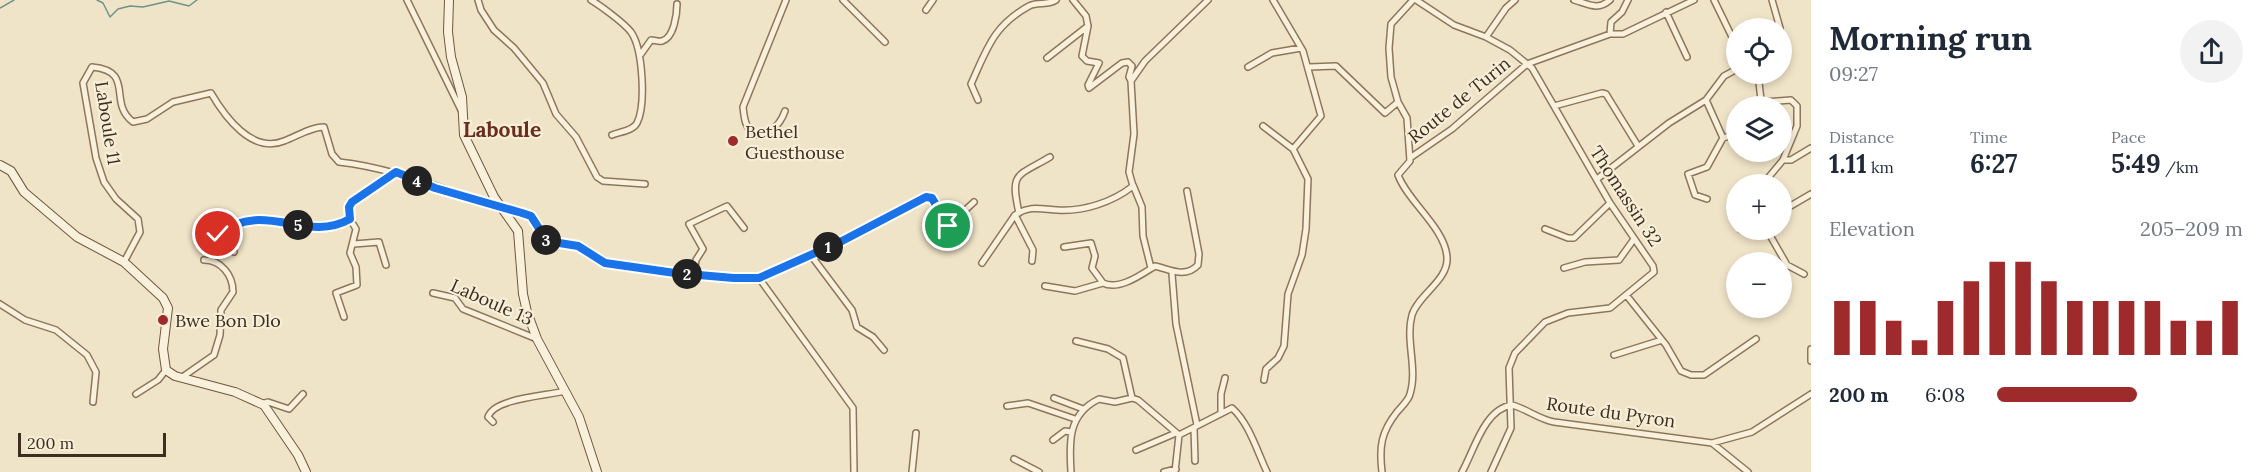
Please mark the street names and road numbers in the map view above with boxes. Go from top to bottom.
street label: Route de Turin [1403,52,1515,148]
street label: Laboule 11 [90,80,126,166]
street label: Thomassin 32 [1585,141,1667,251]
street label: Laboule 13 [447,274,537,330]
street label: Route du Pyron [1545,392,1677,432]

